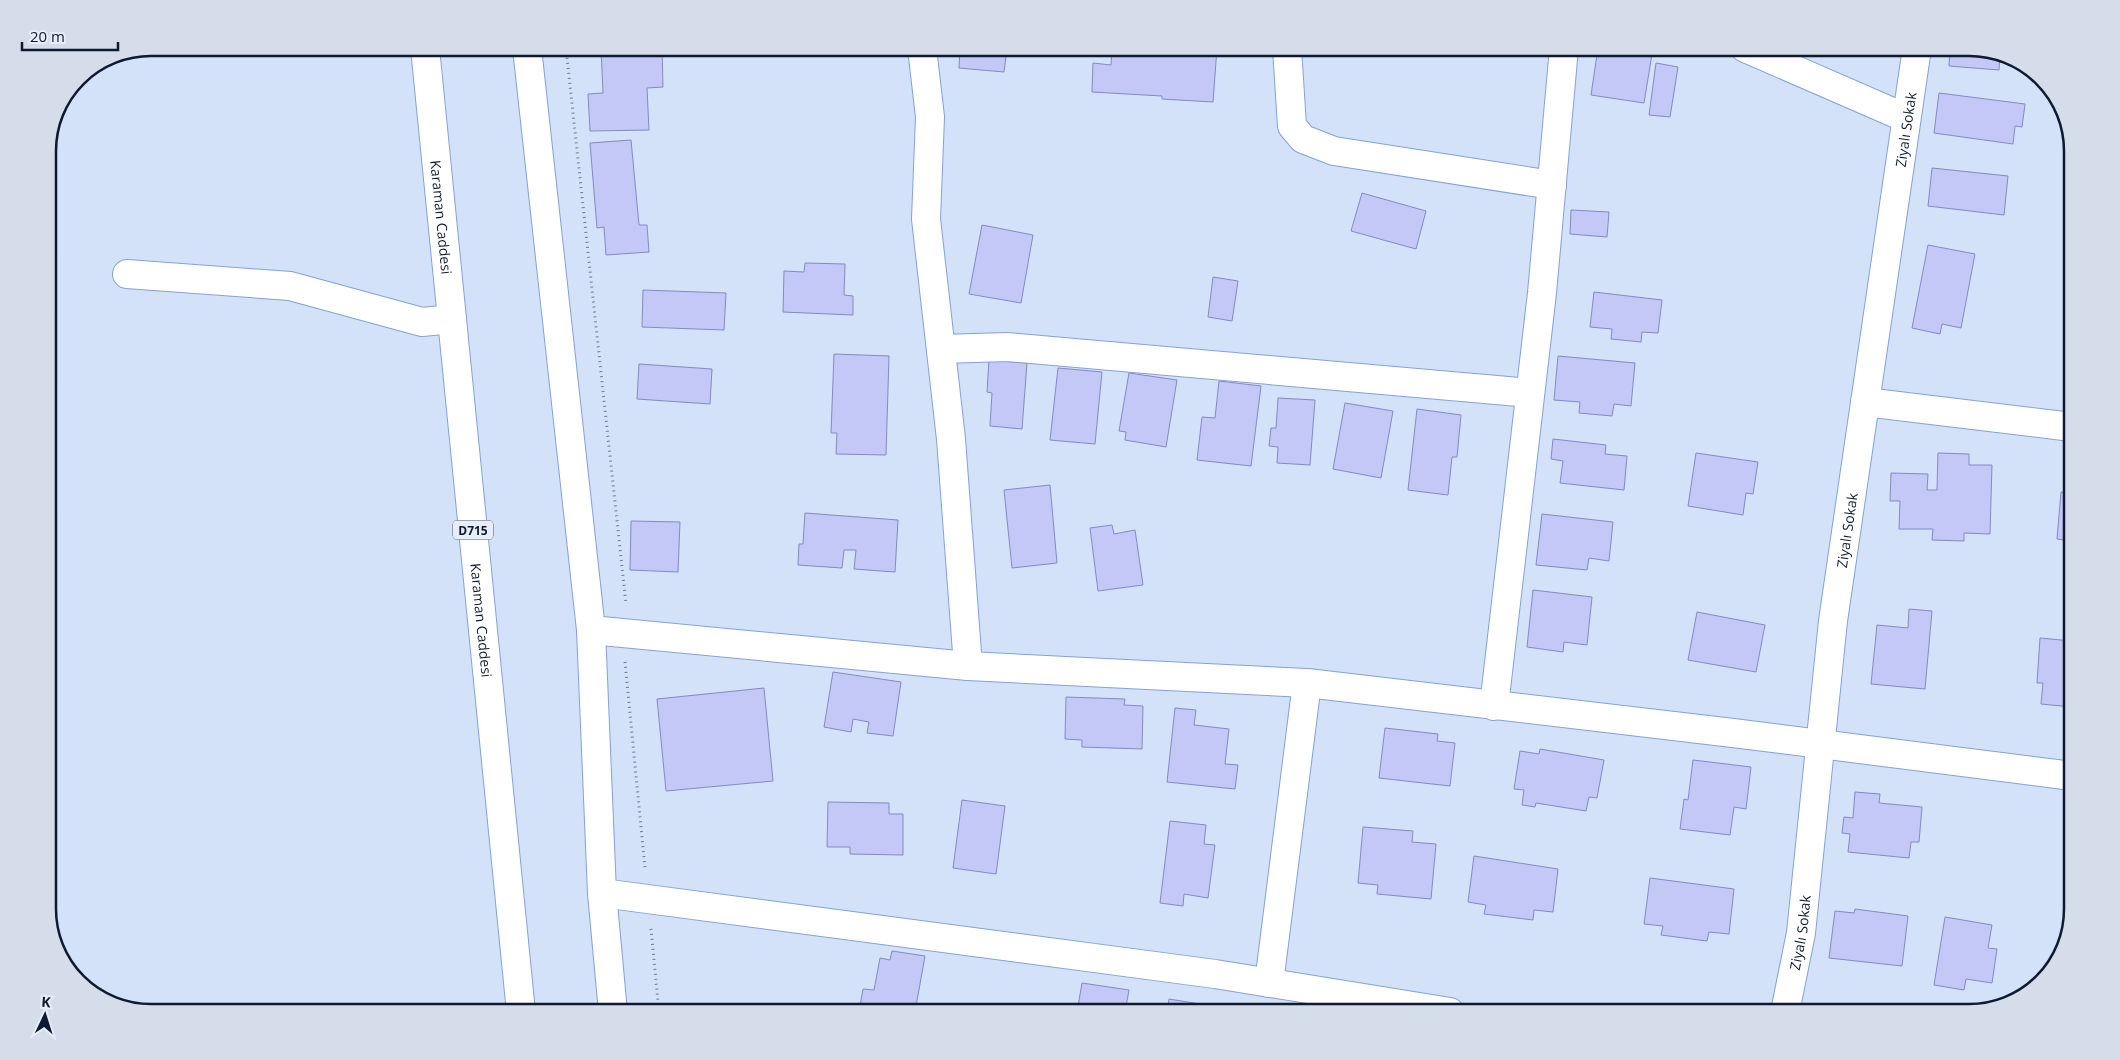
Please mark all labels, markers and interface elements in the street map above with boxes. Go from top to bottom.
scale bar [22,20,119,52]
text: 20 m [30,26,65,46]
street label: Ziyalı Sokak [1890,90,1920,168]
street label: Karaman Caddesi [427,159,457,275]
street label: Ziyalı Sokak [1831,491,1861,569]
road number: D715 [453,520,493,540]
street label: Karaman Caddesi [467,562,497,678]
street label: Ziyalı Sokak [1784,893,1814,972]
north arrow [20,990,70,1040]
text: K [41,992,52,1011]

